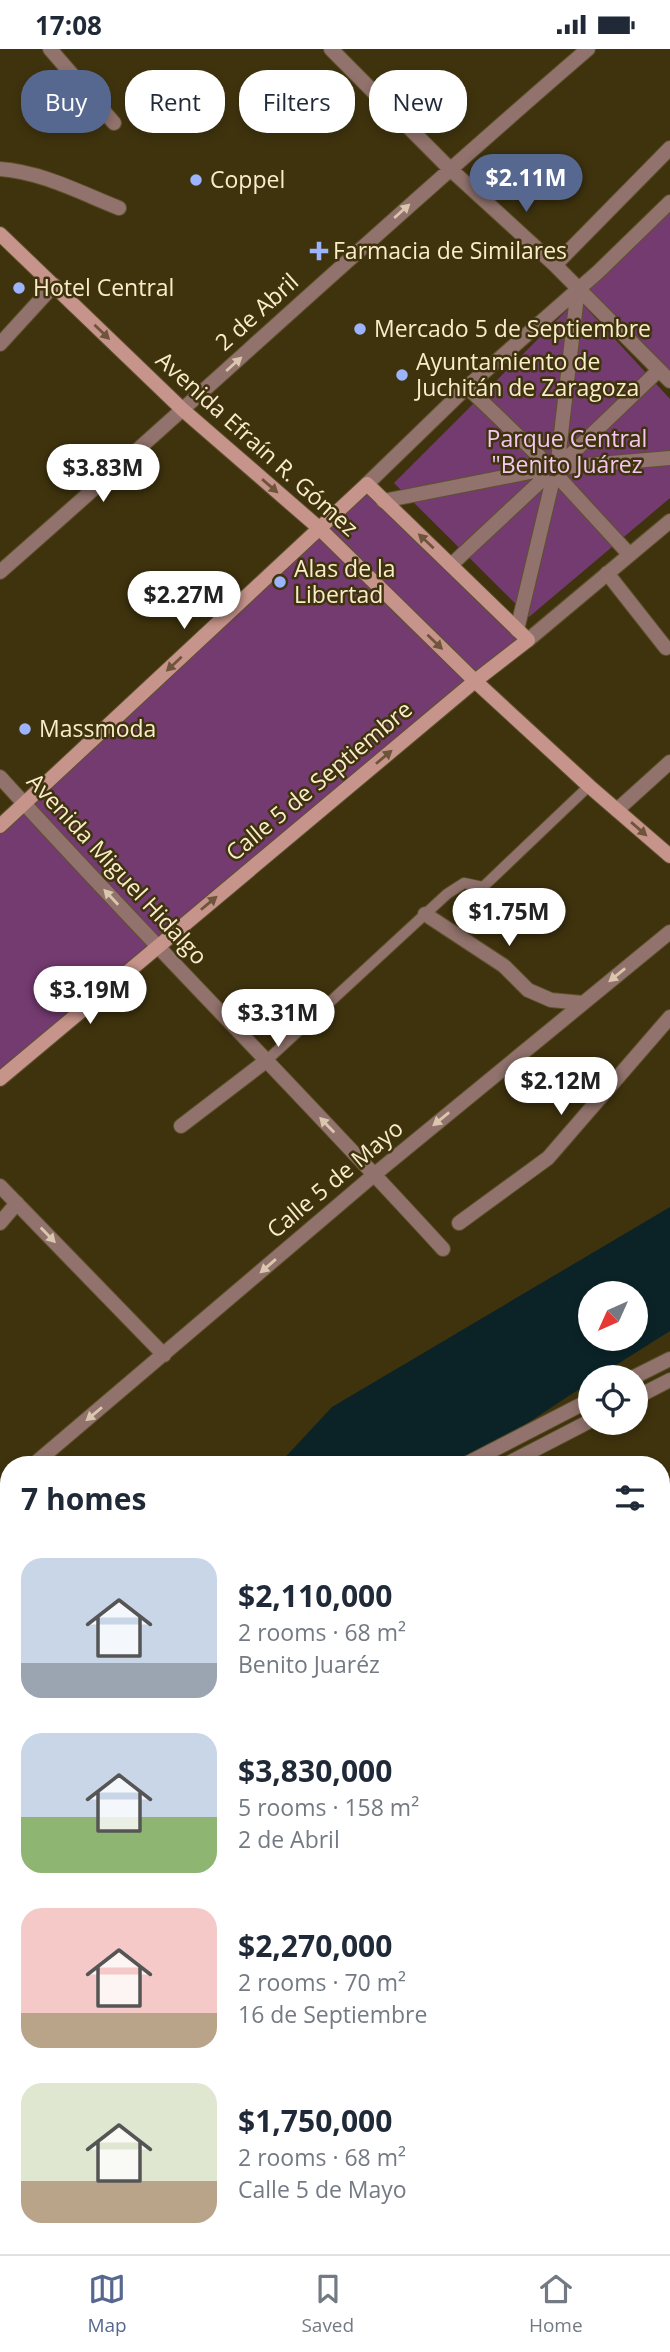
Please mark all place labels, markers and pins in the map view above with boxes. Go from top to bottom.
pin: $2.11M [469,155,583,214]
place label: Coppel [210,163,285,195]
marker: Coppel [188,172,204,188]
place label: Farmacia de Similares [333,234,567,266]
marker: Farmacia de Similares [311,243,327,259]
place label: Hotel Central [33,271,174,303]
marker: Hotel Central [11,280,27,296]
place label: Mercado 5 de Septiembre [374,312,651,344]
marker: Mercado 5 de Septiembre [352,321,368,337]
place label: Ayuntamiento de Juchitán de Zaragoza [414,345,639,403]
marker: Ayuntamiento de Juchitán de Zaragoza [394,367,410,383]
pin: $3.83M [46,445,160,504]
place label: Alas de la Libertad [294,552,396,610]
pin: $2.27M [127,571,241,631]
marker: Alas de la Libertad [272,574,288,590]
place label: Massmoda [39,712,156,744]
marker: Massmoda [17,721,33,737]
pin: $1.75M [452,888,566,948]
pin: $3.19M [33,967,147,1026]
pin: $3.31M [221,989,335,1049]
pin: $2.12M [504,1058,618,1117]

